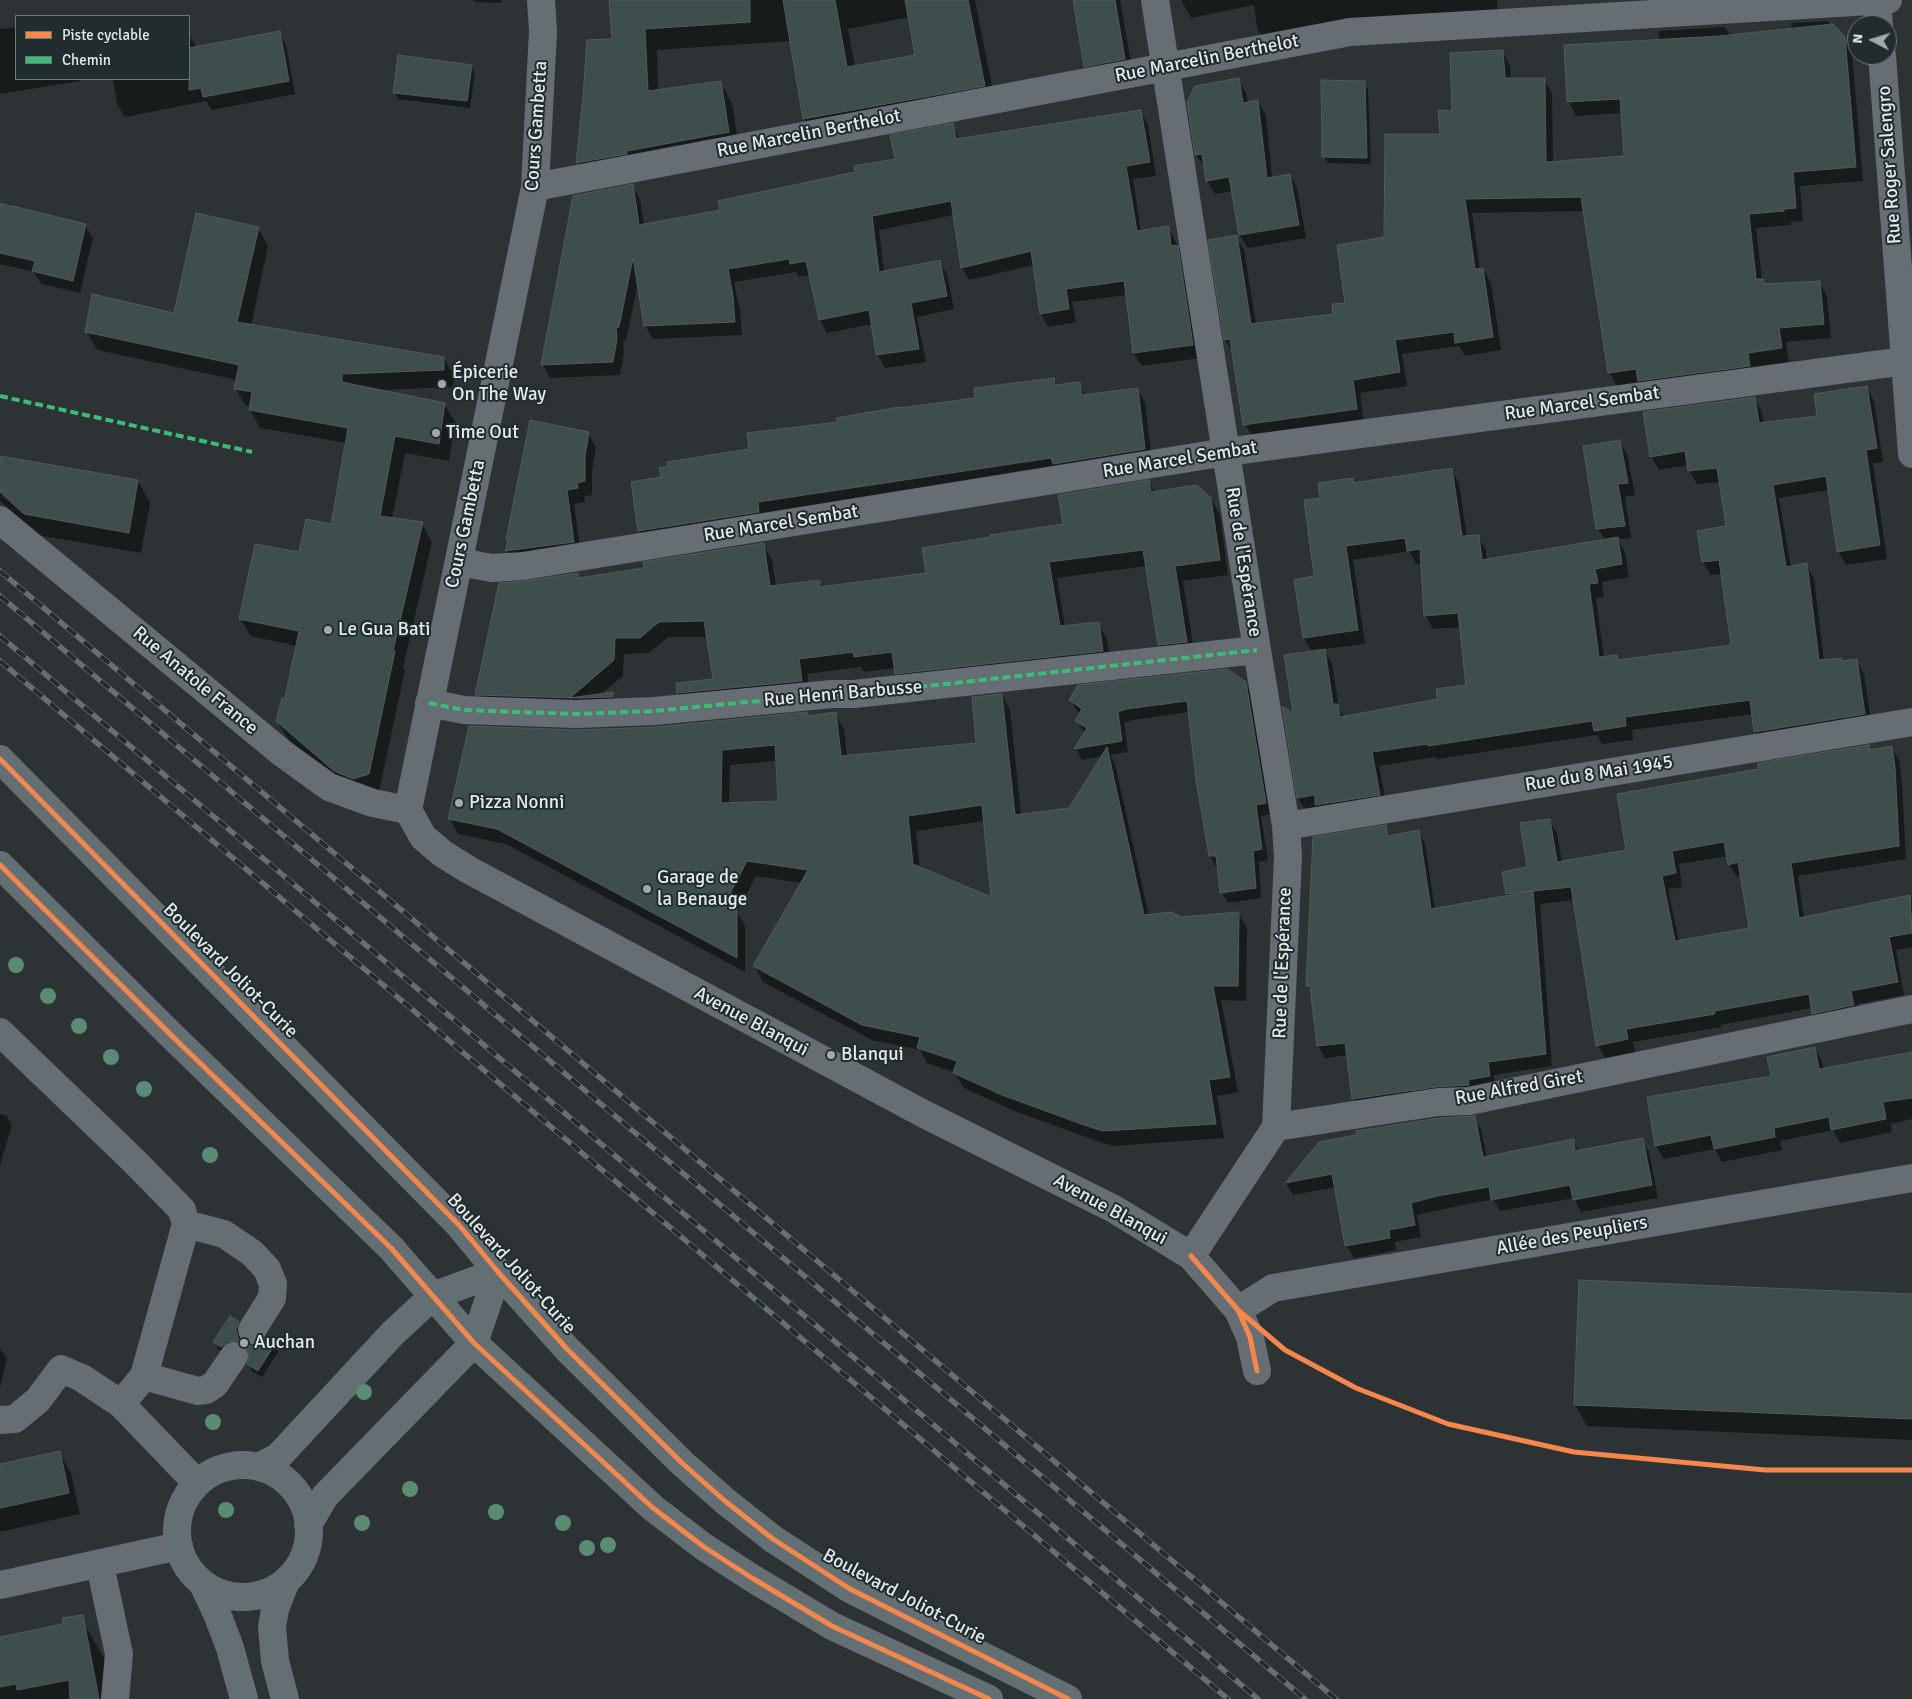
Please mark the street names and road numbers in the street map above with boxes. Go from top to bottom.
street label: Rue Marcelin Berthelot [1113,30,1301,88]
street label: Cours Gambetta [521,60,553,192]
street label: Rue Roger Salengro [1873,85,1907,245]
street label: Rue Marcelin Berthelot [715,105,903,163]
street label: Rue Marcel Sembat [1503,382,1661,426]
street label: Rue Marcel Sembat [1101,437,1259,483]
street label: Cours Gambetta [441,458,491,590]
street label: Rue de l'Espérance [1220,485,1266,639]
street label: Rue Marcel Sembat [702,501,860,547]
street label: Rue Anatole France [128,622,262,740]
street label: Rue Henri Barbusse [763,676,923,712]
street label: Rue du 8 Mai 1945 [1523,751,1675,797]
street label: Rue de l'Espérance [1269,887,1297,1039]
street label: Boulevard Joliot-Curie [158,899,302,1043]
street label: Avenue Blanqui [690,982,812,1062]
street label: Rue Alfred Giret [1453,1066,1585,1110]
street label: Avenue Blanqui [1049,1169,1171,1251]
street label: Boulevard Joliot-Curie [442,1189,580,1339]
street label: Allée des Peupliers [1495,1211,1649,1261]
street label: Boulevard Joliot-Curie [819,1544,989,1650]

